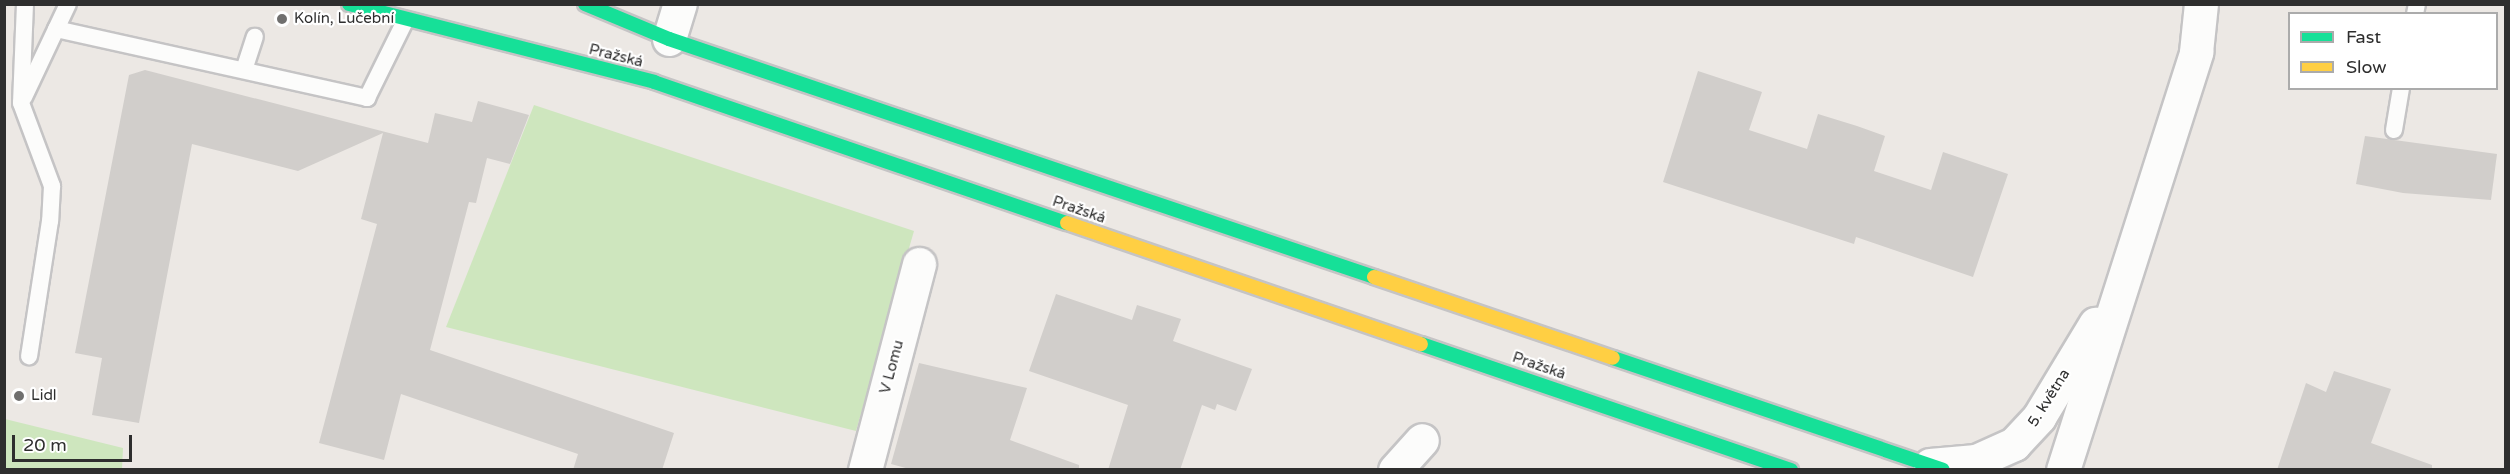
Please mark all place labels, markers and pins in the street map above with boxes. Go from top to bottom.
place label: Kolín, Lučební [294,10,394,28]
marker: Kolín, Lučební [275,12,289,26]
place label: Lidl [31,387,57,405]
marker: Lidl [12,389,26,403]

